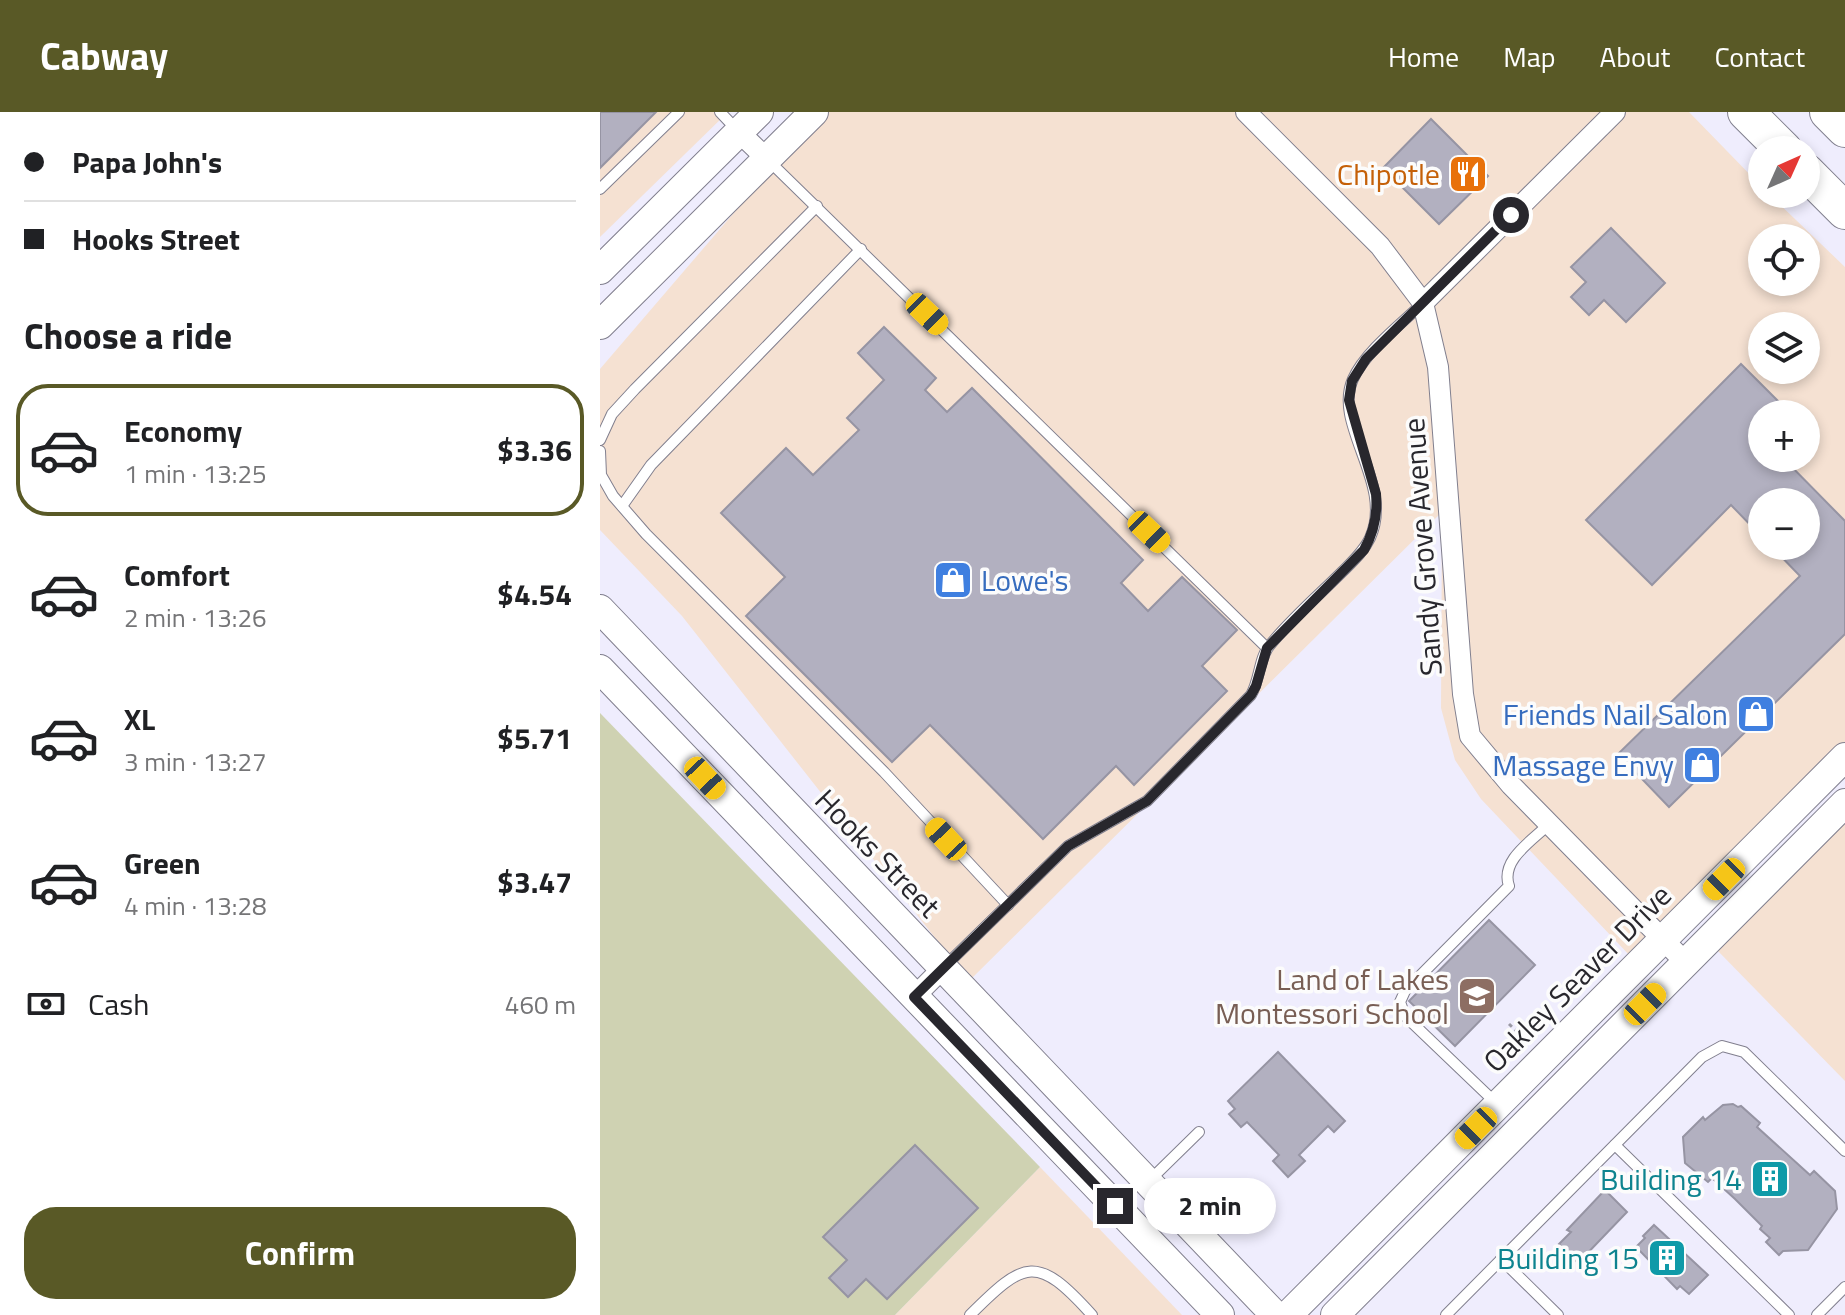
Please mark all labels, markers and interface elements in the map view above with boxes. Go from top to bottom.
text: Cabway [40,27,168,85]
text: Home [1388,35,1459,78]
text: Map [1503,35,1556,78]
text: About [1600,35,1670,78]
text: Contact [1714,35,1805,78]
north arrow [1748,136,1820,208]
map controls [1748,136,1820,560]
text: Papa John's [72,139,222,185]
place label: Chipotle [1337,151,1440,197]
restaurant icon: Chipotle [1447,153,1489,195]
route start [1493,197,1529,233]
text: Hooks Street [72,216,240,262]
button: locate [1748,224,1820,296]
car [901,289,953,339]
text: Choose a ride [24,308,232,363]
button: layers [1748,312,1820,384]
button: + [1748,400,1820,472]
text: Economy [124,408,242,454]
icon: car [28,414,100,486]
street label: Sandy Grove Avenue [1390,417,1454,677]
text: $3.36 [497,427,572,473]
text: 1 min · 13:25 [124,454,267,493]
button: − [1748,488,1820,560]
car [1123,507,1175,557]
text: Comfort [124,552,230,598]
place label: Lowe's [981,557,1068,603]
icon: car [28,558,100,630]
shop icon: Lowe's [932,559,974,601]
text: $4.54 [497,571,572,617]
text: 2 min · 13:26 [124,598,267,637]
place label: Friends Nail Salon [1503,691,1728,737]
shop icon: Friends Nail Salon [1735,693,1777,735]
text: XL [124,696,155,742]
icon: car [28,702,100,774]
text: $5.71 [497,715,572,761]
text: 3 min · 13:27 [124,742,267,781]
place label: Massage Envy [1492,742,1674,788]
shop icon: Massage Envy [1681,744,1723,786]
car [680,752,730,804]
street label: Hooks Street [804,778,952,928]
car [921,813,971,865]
text: Green [124,840,201,886]
icon: car [28,846,100,918]
car [1699,854,1749,904]
text: $3.47 [497,859,572,905]
street label: Oakley Seaver Drive [1472,873,1682,1083]
text: 4 min · 13:28 [124,886,267,925]
place label: Land of Lakes Montessori School [1215,956,1449,1036]
school or university icon: Land of Lakes Montessori School [1456,975,1498,1017]
car [1620,979,1670,1029]
text: Cash [88,981,149,1027]
icon: cash [24,982,68,1026]
text: 460 m [505,985,576,1024]
car [1451,1103,1501,1153]
place label: Building 14 [1600,1156,1742,1202]
building icon: Building 14 [1749,1158,1791,1200]
callout: 2 min [1143,1178,1275,1234]
text: 2 min [1178,1186,1242,1225]
route end [1097,1188,1133,1224]
button: Confirm [24,1207,576,1299]
place label: Building 15 [1497,1235,1639,1281]
building icon: Building 15 [1646,1237,1688,1279]

